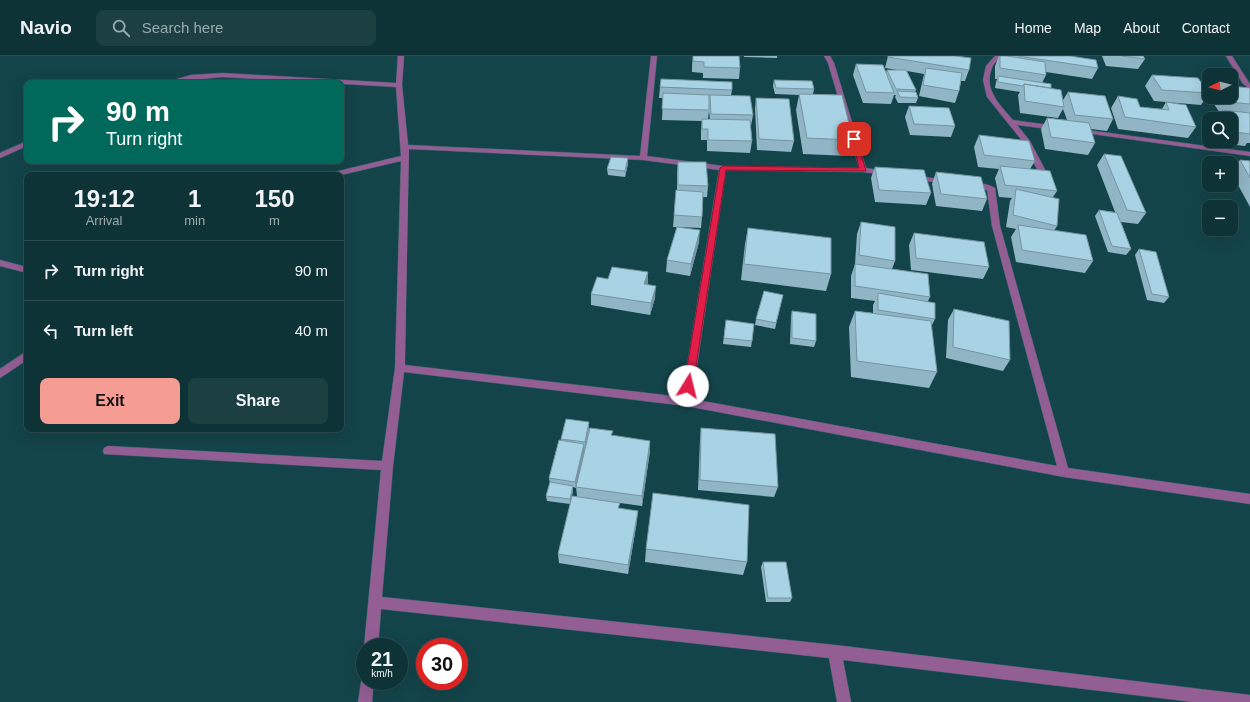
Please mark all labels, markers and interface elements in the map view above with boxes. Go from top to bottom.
search box [96,10,376,46]
text: Navio [20,17,72,38]
icon: search [110,17,132,39]
text: Search here [142,19,223,36]
text: Home [1015,20,1052,36]
text: Map [1074,20,1101,36]
text: About [1123,20,1160,36]
text: Contact [1182,20,1230,36]
north arrow [1202,68,1238,104]
map controls [1202,68,1238,236]
icon: right [40,96,92,148]
text: 90 m [106,96,170,127]
button: search [1202,112,1238,148]
pin [837,122,871,156]
icon: arrive [843,128,865,150]
text: Turn right [106,129,182,149]
button: + [1202,156,1238,192]
text: 19:12 [73,185,135,212]
text: 1 [188,185,201,212]
text: 150 [255,185,295,212]
button: − [1202,200,1238,236]
text: Arrival [86,213,123,228]
text: min [184,213,205,228]
text: m [269,213,280,228]
icon: right [40,260,62,282]
text: Turn right [74,262,144,279]
text: 90 m [295,262,328,279]
icon: left [40,320,62,342]
text: Turn left [74,322,133,339]
text: 40 m [295,322,328,339]
position arrow [667,365,709,407]
button: Exit [40,378,180,424]
button: Share [188,378,328,424]
speed limit sign: 30 [416,638,468,690]
text: 21 [371,648,393,670]
text: km/h [371,668,393,679]

